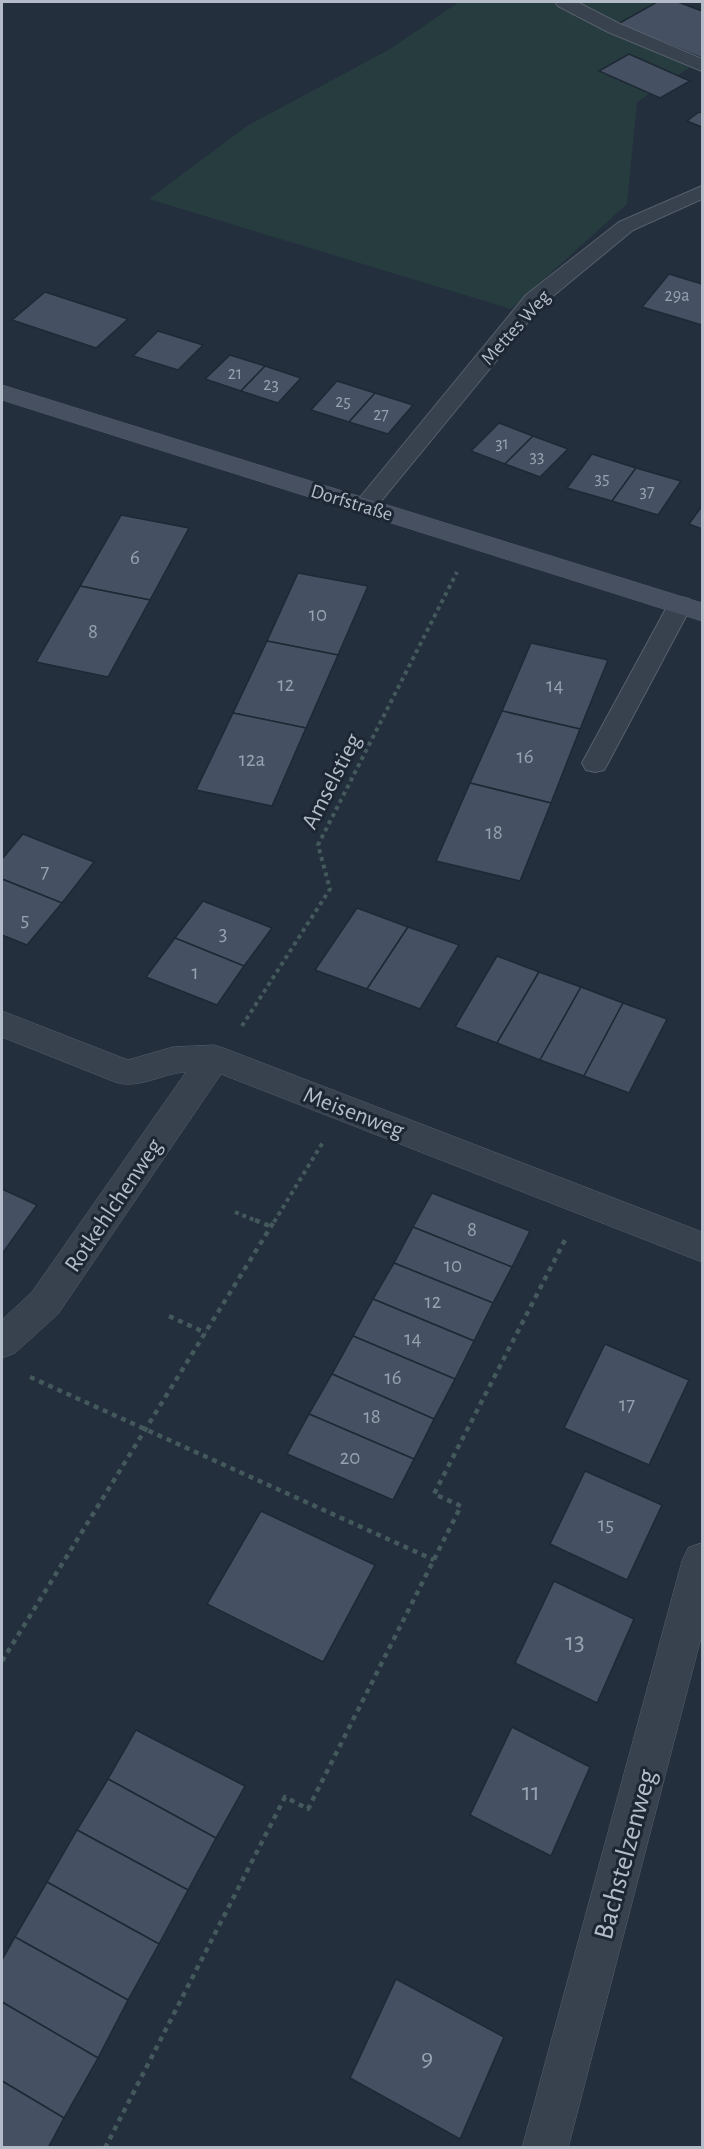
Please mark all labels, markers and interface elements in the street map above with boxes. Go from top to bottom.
street label: Mettes Weg [477,286,554,369]
house number: 29a [665,287,689,305]
house number: 21 [228,365,242,383]
house number: 23 [263,376,279,394]
house number: 25 [335,393,351,411]
house number: 27 [373,406,389,424]
house number: 31 [495,435,509,453]
house number: 33 [530,448,544,466]
house number: 35 [595,470,609,488]
street label: Dorfstraße [308,481,395,525]
house number: 37 [640,483,654,501]
house number: 6 [130,547,140,568]
house number: 10 [309,604,327,625]
house number: 8 [88,621,98,642]
house number: 12 [278,674,294,695]
house number: 14 [546,675,564,696]
street label: Amselstieg [298,730,366,833]
house number: 16 [516,746,534,767]
house number: 12a [239,749,266,770]
house number: 18 [485,822,503,843]
house number: 7 [41,861,50,882]
house number: 5 [21,909,29,930]
house number: 3 [219,923,227,944]
house number: 1 [191,962,199,983]
street label: Meisenweg [300,1083,407,1143]
street label: Rotkehlchenweg [61,1134,167,1277]
house number: 8 [467,1219,477,1240]
house number: 10 [444,1255,462,1276]
house number: 12 [425,1291,441,1312]
house number: 14 [404,1328,422,1349]
house number: 16 [384,1367,402,1388]
house number: 17 [619,1394,635,1415]
house number: 18 [363,1406,381,1427]
house number: 20 [340,1447,360,1468]
house number: 15 [598,1514,614,1535]
house number: 13 [565,1629,585,1655]
street label: Bachstelzenweg [590,1766,662,1943]
house number: 11 [522,1779,540,1805]
house number: 9 [421,2045,433,2071]

